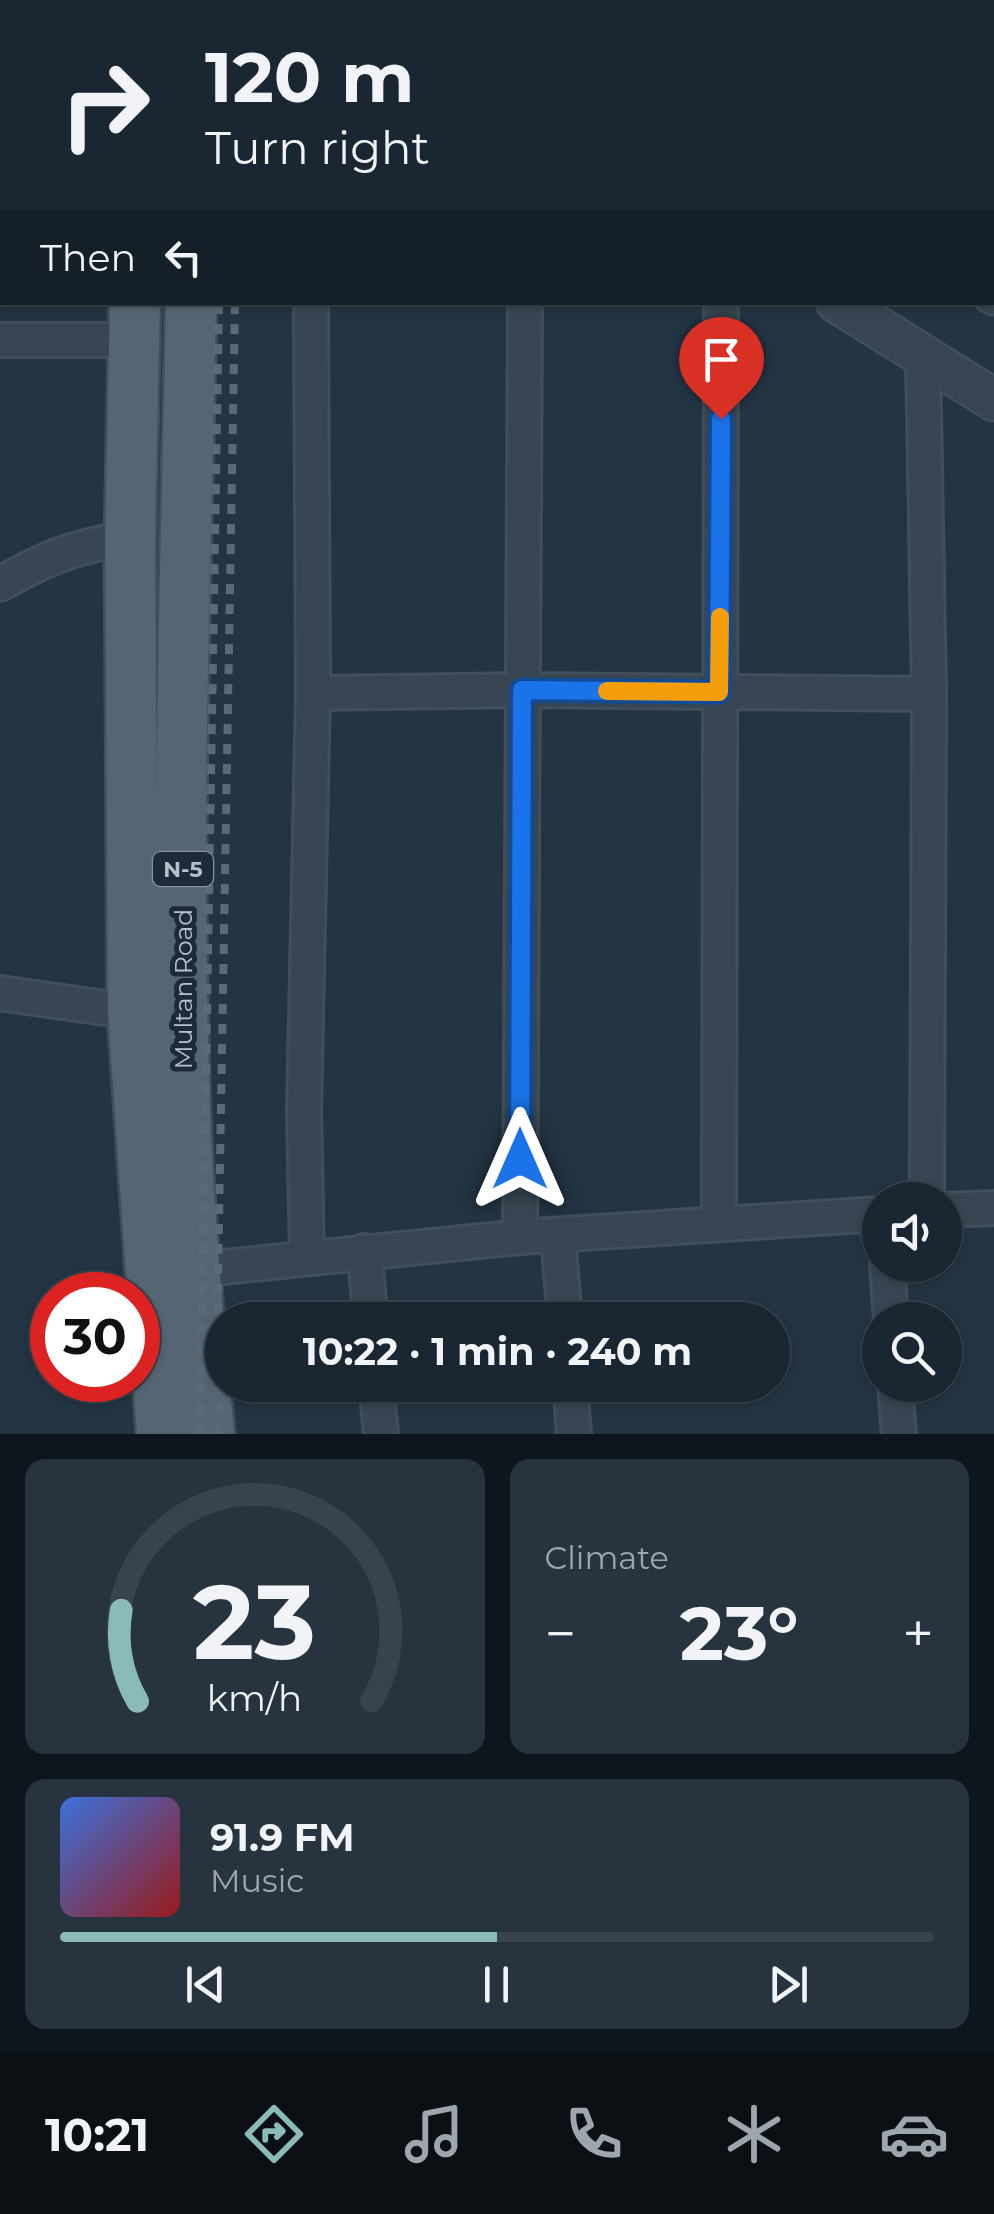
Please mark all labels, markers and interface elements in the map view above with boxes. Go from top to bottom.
text: 120 m [205,34,415,120]
icon: right [40,40,170,170]
text: Turn right [205,120,430,175]
icon: left [156,230,211,285]
text: Then [40,234,136,281]
pin [679,317,764,420]
icon: arrive [694,332,749,387]
road number: N-5 [153,852,213,886]
street label: Multan Road [168,909,198,1069]
position arrow [468,1107,572,1211]
map controls [862,1182,962,1402]
button: sound [862,1182,962,1282]
speed limit sign: 30 [30,1272,160,1402]
button: search [862,1302,962,1402]
text: 10:22 · 1 min · 240 m [303,1328,692,1375]
text: Climate [545,1538,669,1577]
text: 23 [193,1558,316,1685]
text: 23° [680,1587,799,1679]
text: − [545,1600,576,1667]
text: + [902,1600,934,1667]
text: km/h [207,1676,302,1720]
text: 91.9 FM [210,1814,354,1861]
text: Music [210,1861,304,1900]
icon: previous [178,1957,233,2012]
icon: pause [469,1957,524,2012]
icon: next [761,1957,816,2012]
icon: directions [239,2099,309,2169]
icon: music [399,2099,469,2169]
icon: phone [559,2099,629,2169]
icon: climate [719,2099,789,2169]
icon: car [879,2099,949,2169]
text: 10:21 [45,2107,149,2162]

